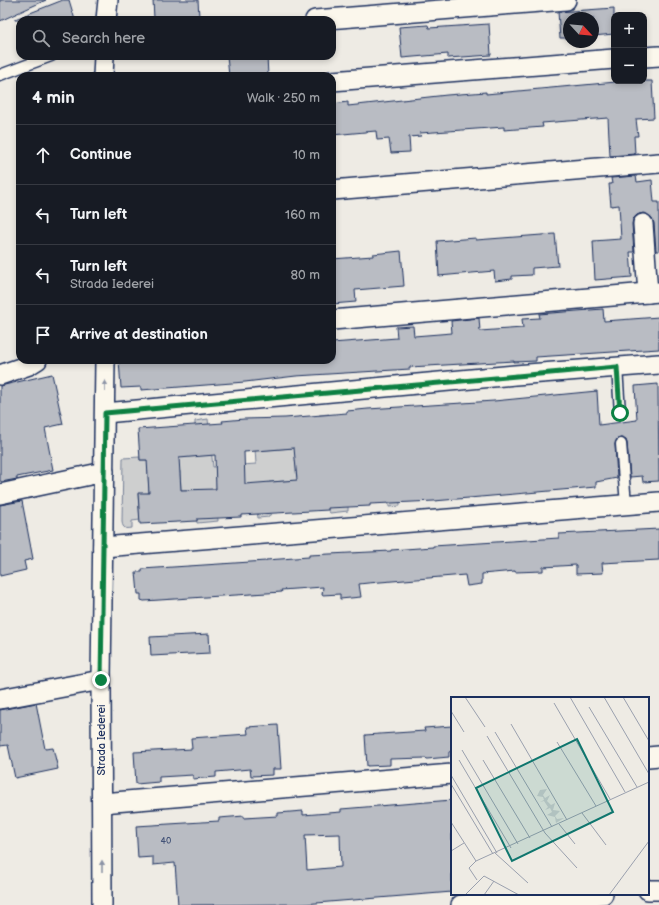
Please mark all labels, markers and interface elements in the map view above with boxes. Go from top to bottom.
north arrow [563,12,599,48]
map controls [611,12,647,84]
button: + [611,12,647,48]
search box [16,16,336,60]
icon: search [30,27,52,49]
text: Search here [62,29,145,48]
button: − [611,48,647,84]
text: 4 min [32,88,75,108]
text: Walk · 250 m [247,90,320,106]
icon: ahead [32,144,54,166]
text: Continue [70,145,132,164]
text: 10 m [293,147,320,163]
icon: left [32,204,54,226]
text: Turn left [70,205,127,224]
text: 160 m [285,207,320,223]
text: Turn left [70,257,127,276]
icon: left [32,264,54,286]
text: 80 m [291,267,320,283]
text: Strada Iederei [70,276,154,292]
icon: arrive [32,324,54,346]
text: Arrive at destination [70,325,208,344]
one-way arrow [102,379,108,392]
route start [611,404,629,422]
route end [92,671,110,689]
inset map [451,697,649,895]
street label: Strada Iederei [95,704,108,776]
house number: 40 [161,836,171,847]
one-way arrow [99,859,105,872]

